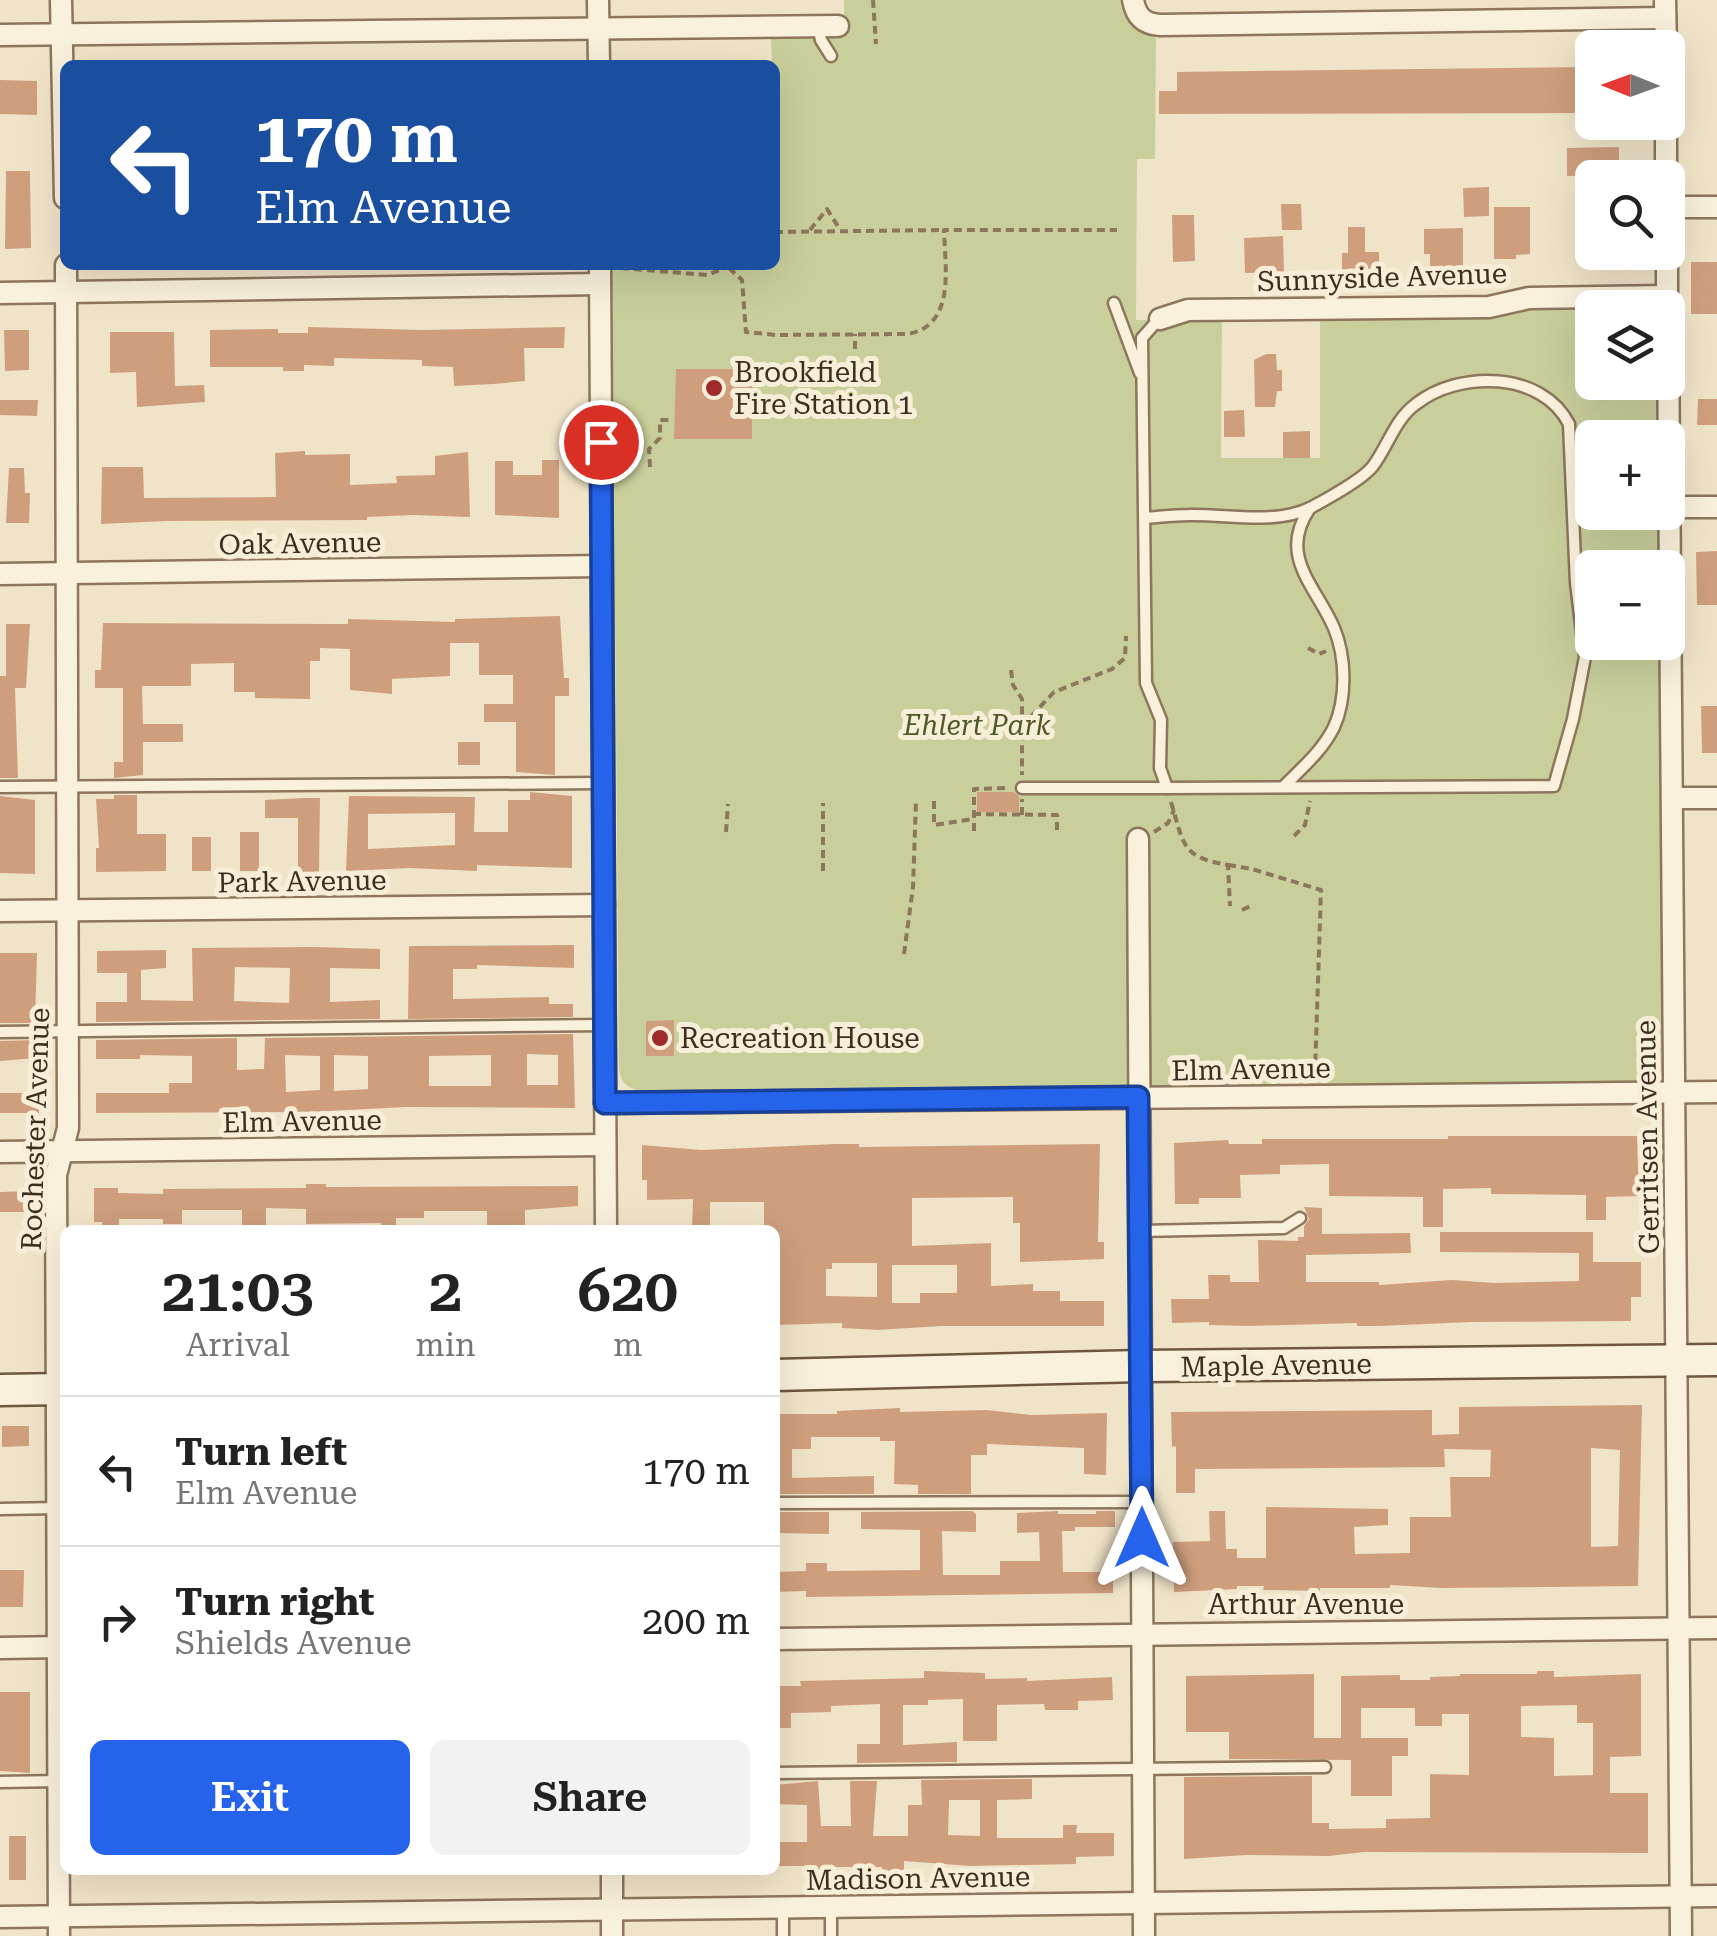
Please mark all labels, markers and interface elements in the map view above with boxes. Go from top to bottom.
north arrow [1575,30,1685,140]
map controls [1575,30,1685,660]
text: 170 m [255,97,458,179]
icon: left [90,100,220,230]
button: search [1575,160,1685,270]
text: Elm Avenue [255,181,512,234]
street label: Sunnyside Avenue [1256,257,1508,298]
button: layers [1575,290,1685,400]
place label: Brookfield Fire Station 1 [734,356,913,421]
marker: Brookfield Fire Station 1 [703,377,725,399]
pin [559,400,644,485]
icon: arrive [574,415,629,470]
button: + [1575,420,1685,530]
street label: Oak Avenue [218,526,382,561]
button: − [1575,550,1685,660]
park label: Ehlert Park [902,709,1051,742]
street label: Park Avenue [217,864,387,899]
street label: Rochester Avenue [15,1007,56,1251]
street label: Gerritsen Avenue [1629,1020,1666,1254]
place label: Recreation House [680,1022,920,1055]
marker: Recreation House [649,1027,671,1049]
street label: Elm Avenue [1171,1052,1331,1087]
street label: Elm Avenue [222,1104,382,1139]
text: 21:03 [162,1255,314,1326]
text: 2 [429,1255,462,1326]
text: 620 [577,1255,678,1326]
text: Arrival [186,1326,290,1364]
text: min [416,1326,476,1364]
text: m [613,1326,642,1364]
street label: Maple Avenue [1180,1347,1372,1384]
text: Turn left [175,1430,347,1474]
icon: left [90,1444,145,1499]
text: 170 m [642,1449,750,1493]
text: Elm Avenue [175,1474,357,1512]
position arrow [1090,1486,1194,1590]
text: Turn right [175,1580,374,1624]
street label: Arthur Avenue [1208,1588,1404,1621]
icon: right [90,1594,145,1649]
text: 200 m [642,1599,750,1643]
text: Shields Avenue [175,1624,411,1662]
button: Exit [90,1740,410,1855]
button: Share [430,1740,750,1855]
street label: Madison Avenue [806,1860,1030,1897]

